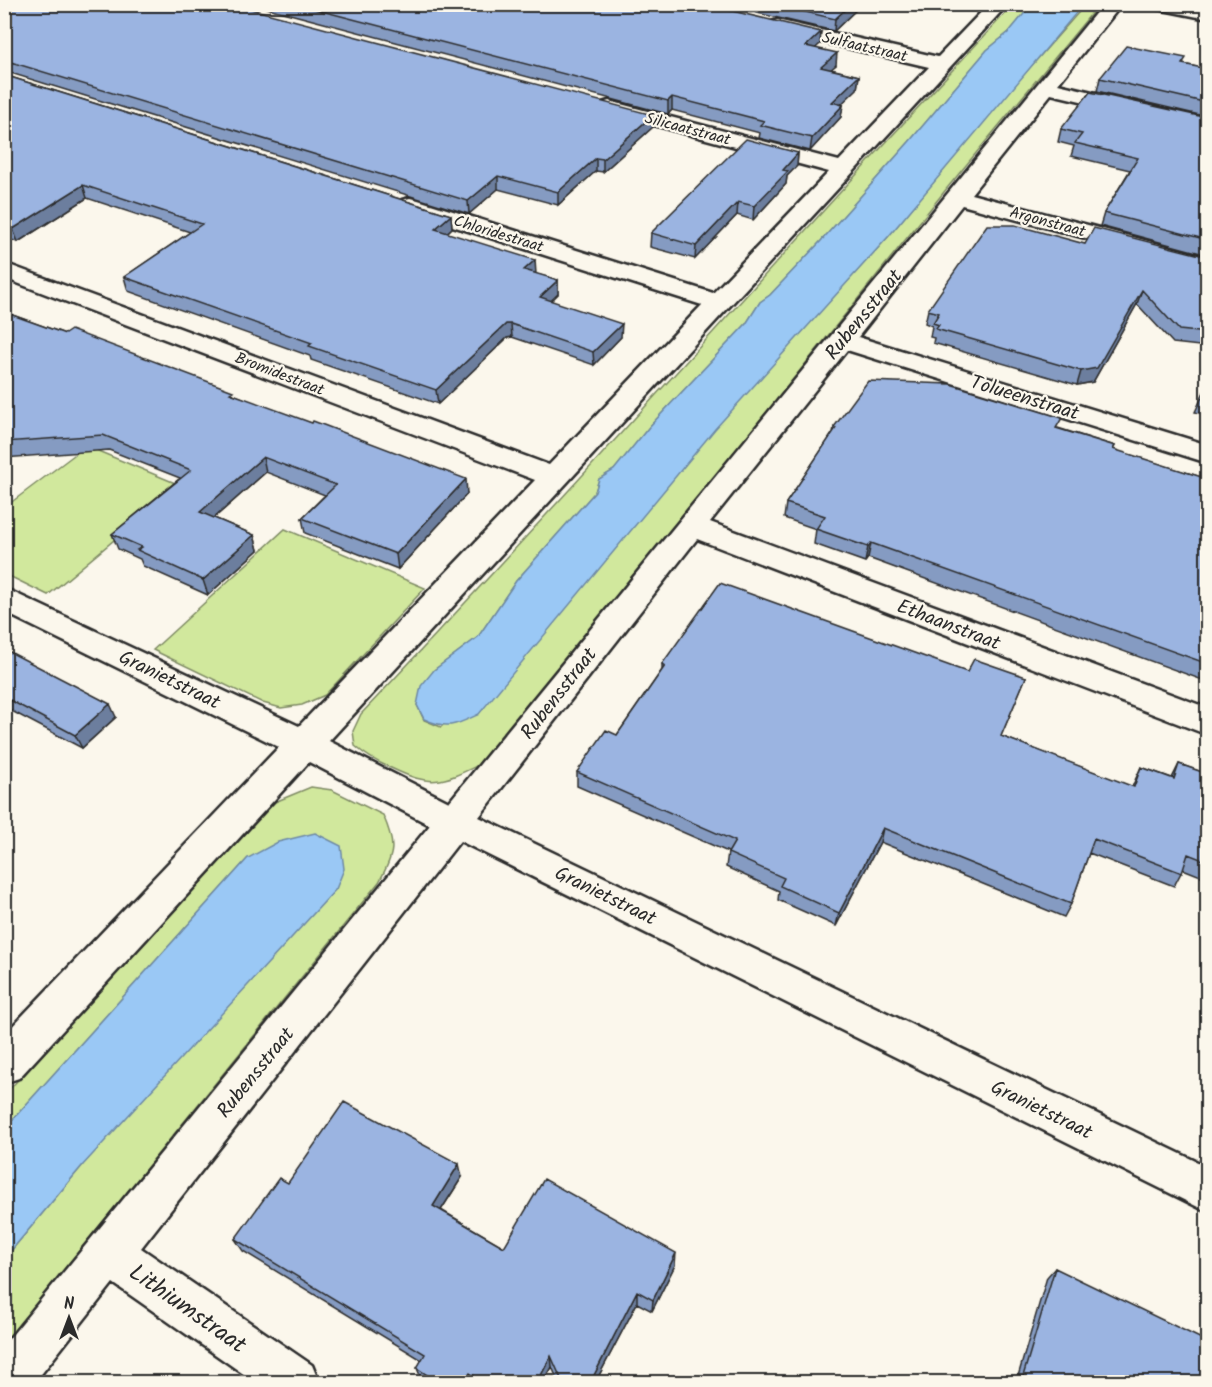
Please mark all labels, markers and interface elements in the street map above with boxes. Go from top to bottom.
street label: Sulfaatstraat [820,26,911,70]
street label: Silicaatstraat [642,106,734,153]
street label: Argonstraat [1007,200,1089,245]
street label: Chloridestraat [450,209,548,260]
street label: Rubensstraat [818,262,912,368]
street label: Bromidestraat [231,346,329,403]
street label: Tolueenstraat [966,367,1083,431]
street label: Ethaanstraat [892,591,1005,660]
street label: Rubensstraat [513,641,606,747]
street label: Granietstraat [113,642,226,719]
street label: Granietstraat [549,858,662,935]
street label: Rubensstraat [210,1020,304,1126]
street label: Granietstraat [985,1072,1098,1149]
street label: Lithiumstraat [120,1254,255,1365]
north arrow [39,1288,99,1348]
text: N [64,1292,74,1317]

